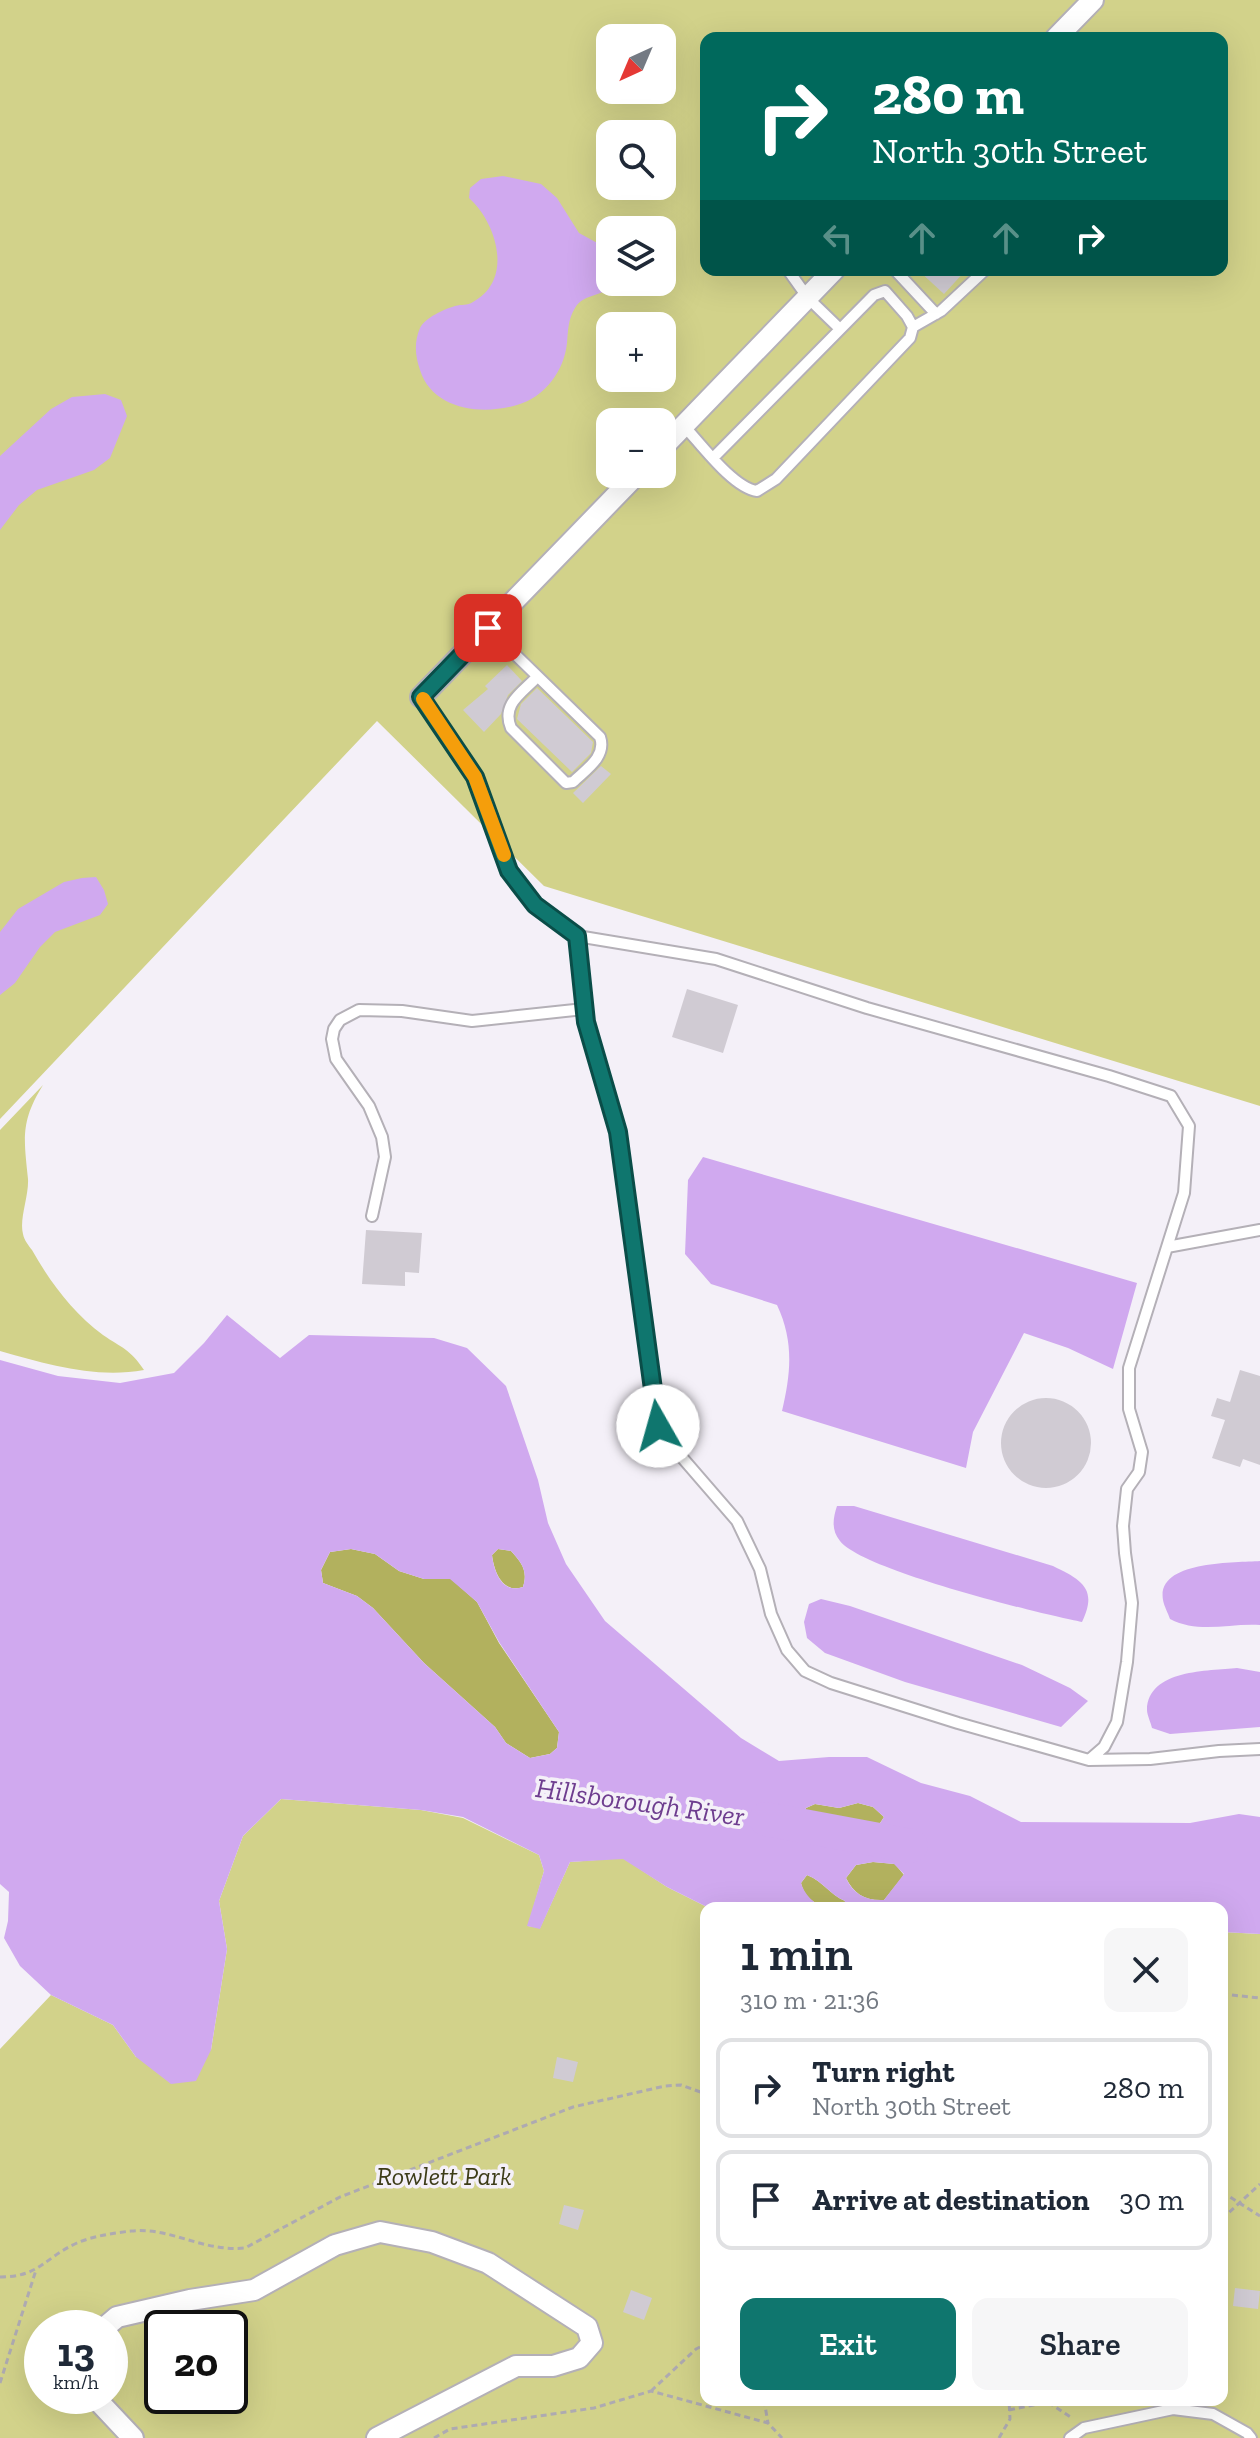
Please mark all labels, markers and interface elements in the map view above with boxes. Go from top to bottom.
north arrow [596,24,676,104]
map controls [596,24,676,488]
text: 280 m [872,61,1024,128]
icon: right [740,64,844,168]
button: search [596,120,676,200]
text: North 30th Street [872,129,1147,172]
button: layers [596,216,676,296]
icon: left [816,216,860,260]
icon: ahead [900,216,944,260]
icon: ahead [984,216,1028,260]
icon: right [1068,216,1112,260]
button: + [596,312,676,392]
button: − [596,408,676,488]
pin [454,594,522,662]
icon: arrive [466,606,510,650]
position arrow [616,1384,700,1468]
water label: Hillsborough River [534,1771,747,1833]
text: 1 min [740,1925,853,1982]
button: close [1104,1928,1188,2012]
text: 310 m · 21:36 [740,1984,879,2016]
text: Turn right [812,2054,954,2090]
icon: right [744,2066,788,2110]
text: 280 m [1102,2070,1184,2106]
text: North 30th Street [812,2090,1011,2122]
park label: Rowlett Park [377,2160,512,2192]
icon: arrive [744,2178,788,2222]
text: Arrive at destination [812,2182,1089,2218]
text: 30 m [1119,2182,1184,2218]
button: Exit [740,2298,956,2390]
button: Share [972,2298,1188,2390]
speed limit sign: 20 [144,2310,248,2414]
text: 13 [57,2328,95,2376]
text: km/h [53,2370,99,2394]

